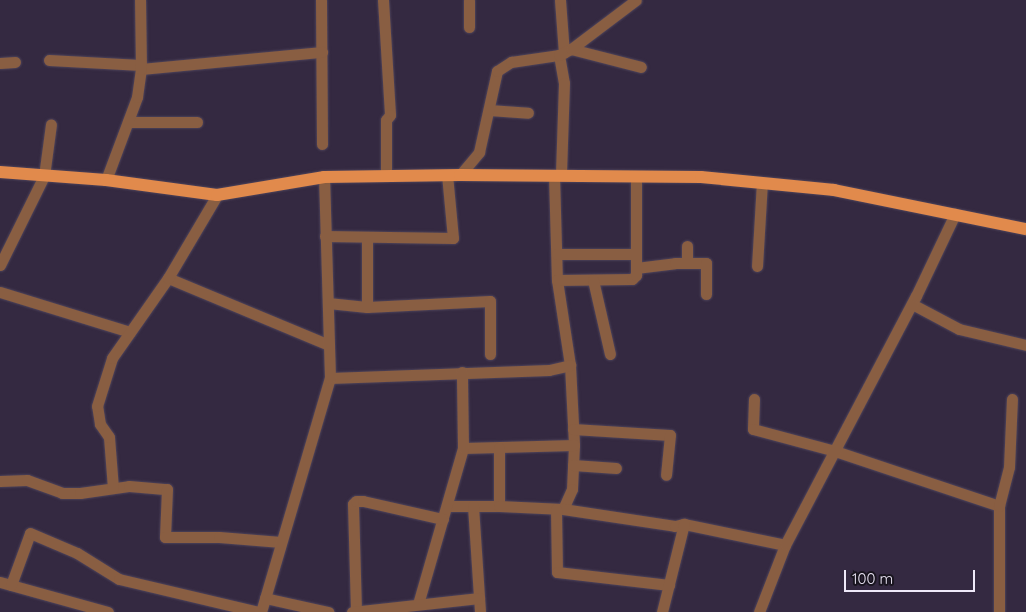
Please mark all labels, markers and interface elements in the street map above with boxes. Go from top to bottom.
scale bar [846,560,977,592]
text: 100 m [852,569,893,588]

